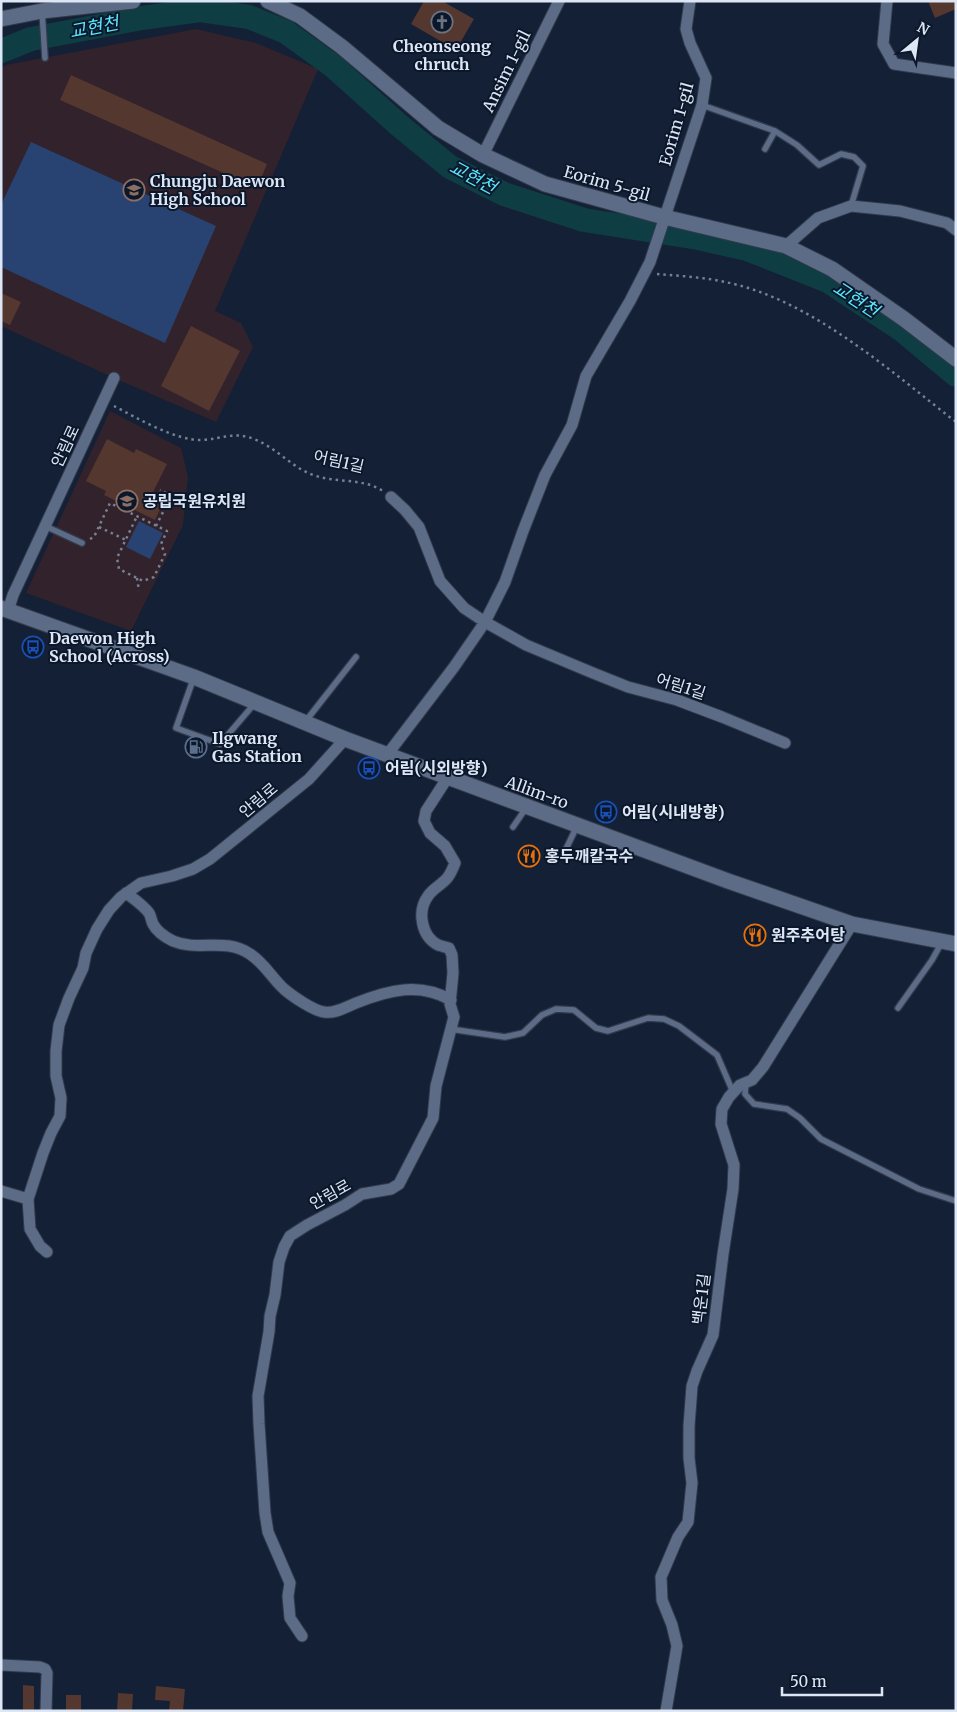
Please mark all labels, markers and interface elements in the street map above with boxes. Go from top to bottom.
church icon: Cheonseong chruch [430,10,454,34]
water label: 교현천 [67,11,123,43]
north arrow [892,15,942,65]
text: N [914,18,933,39]
street label: Ansim 1-gil [477,27,534,116]
place label: Cheonseong chruch [393,36,491,74]
street label: Eorim 1-gil [655,80,697,168]
water label: 교현천 [446,155,502,200]
street label: Eorim 5-gil [562,161,652,205]
place label: Chungju Daewon High School [150,171,285,209]
school or university icon: Chungju Daewon High School [122,178,146,202]
water label: 교현천 [829,276,885,324]
street label: 안림로 [47,422,84,470]
street label: 어림1길 [312,445,366,477]
school or university icon: 공립국원유치원 [115,489,139,513]
place label: 공립국원유치원 [143,491,246,511]
place label: Daewon High School (Across) [49,628,170,666]
bus stop icon: Daewon High School (Across) [21,635,45,659]
street label: 어림1길 [653,669,709,703]
place label: Ilgwang Gas Station [212,728,302,766]
fuel station icon: Ilgwang Gas Station [184,735,208,759]
bus stop icon: 어림(시외방향) [357,756,381,780]
place label: 어림(시외방향) [385,758,487,778]
street label: Allim-ro [502,771,571,813]
street label: 안림로 [235,778,282,822]
bus stop icon: 어림(시내방향) [594,800,618,824]
place label: 어림(시내방향) [622,802,724,822]
restaurant icon: 홍두깨칼국수 [517,844,541,868]
place label: 홍두깨칼국수 [545,846,634,866]
restaurant icon: 원주추어탕 [743,923,767,947]
place label: 원주추어탕 [771,925,845,945]
street label: 안림로 [306,1174,354,1213]
street label: 백운1길 [688,1272,714,1326]
scale bar [782,1664,882,1696]
text: 50 m [790,1672,827,1691]

